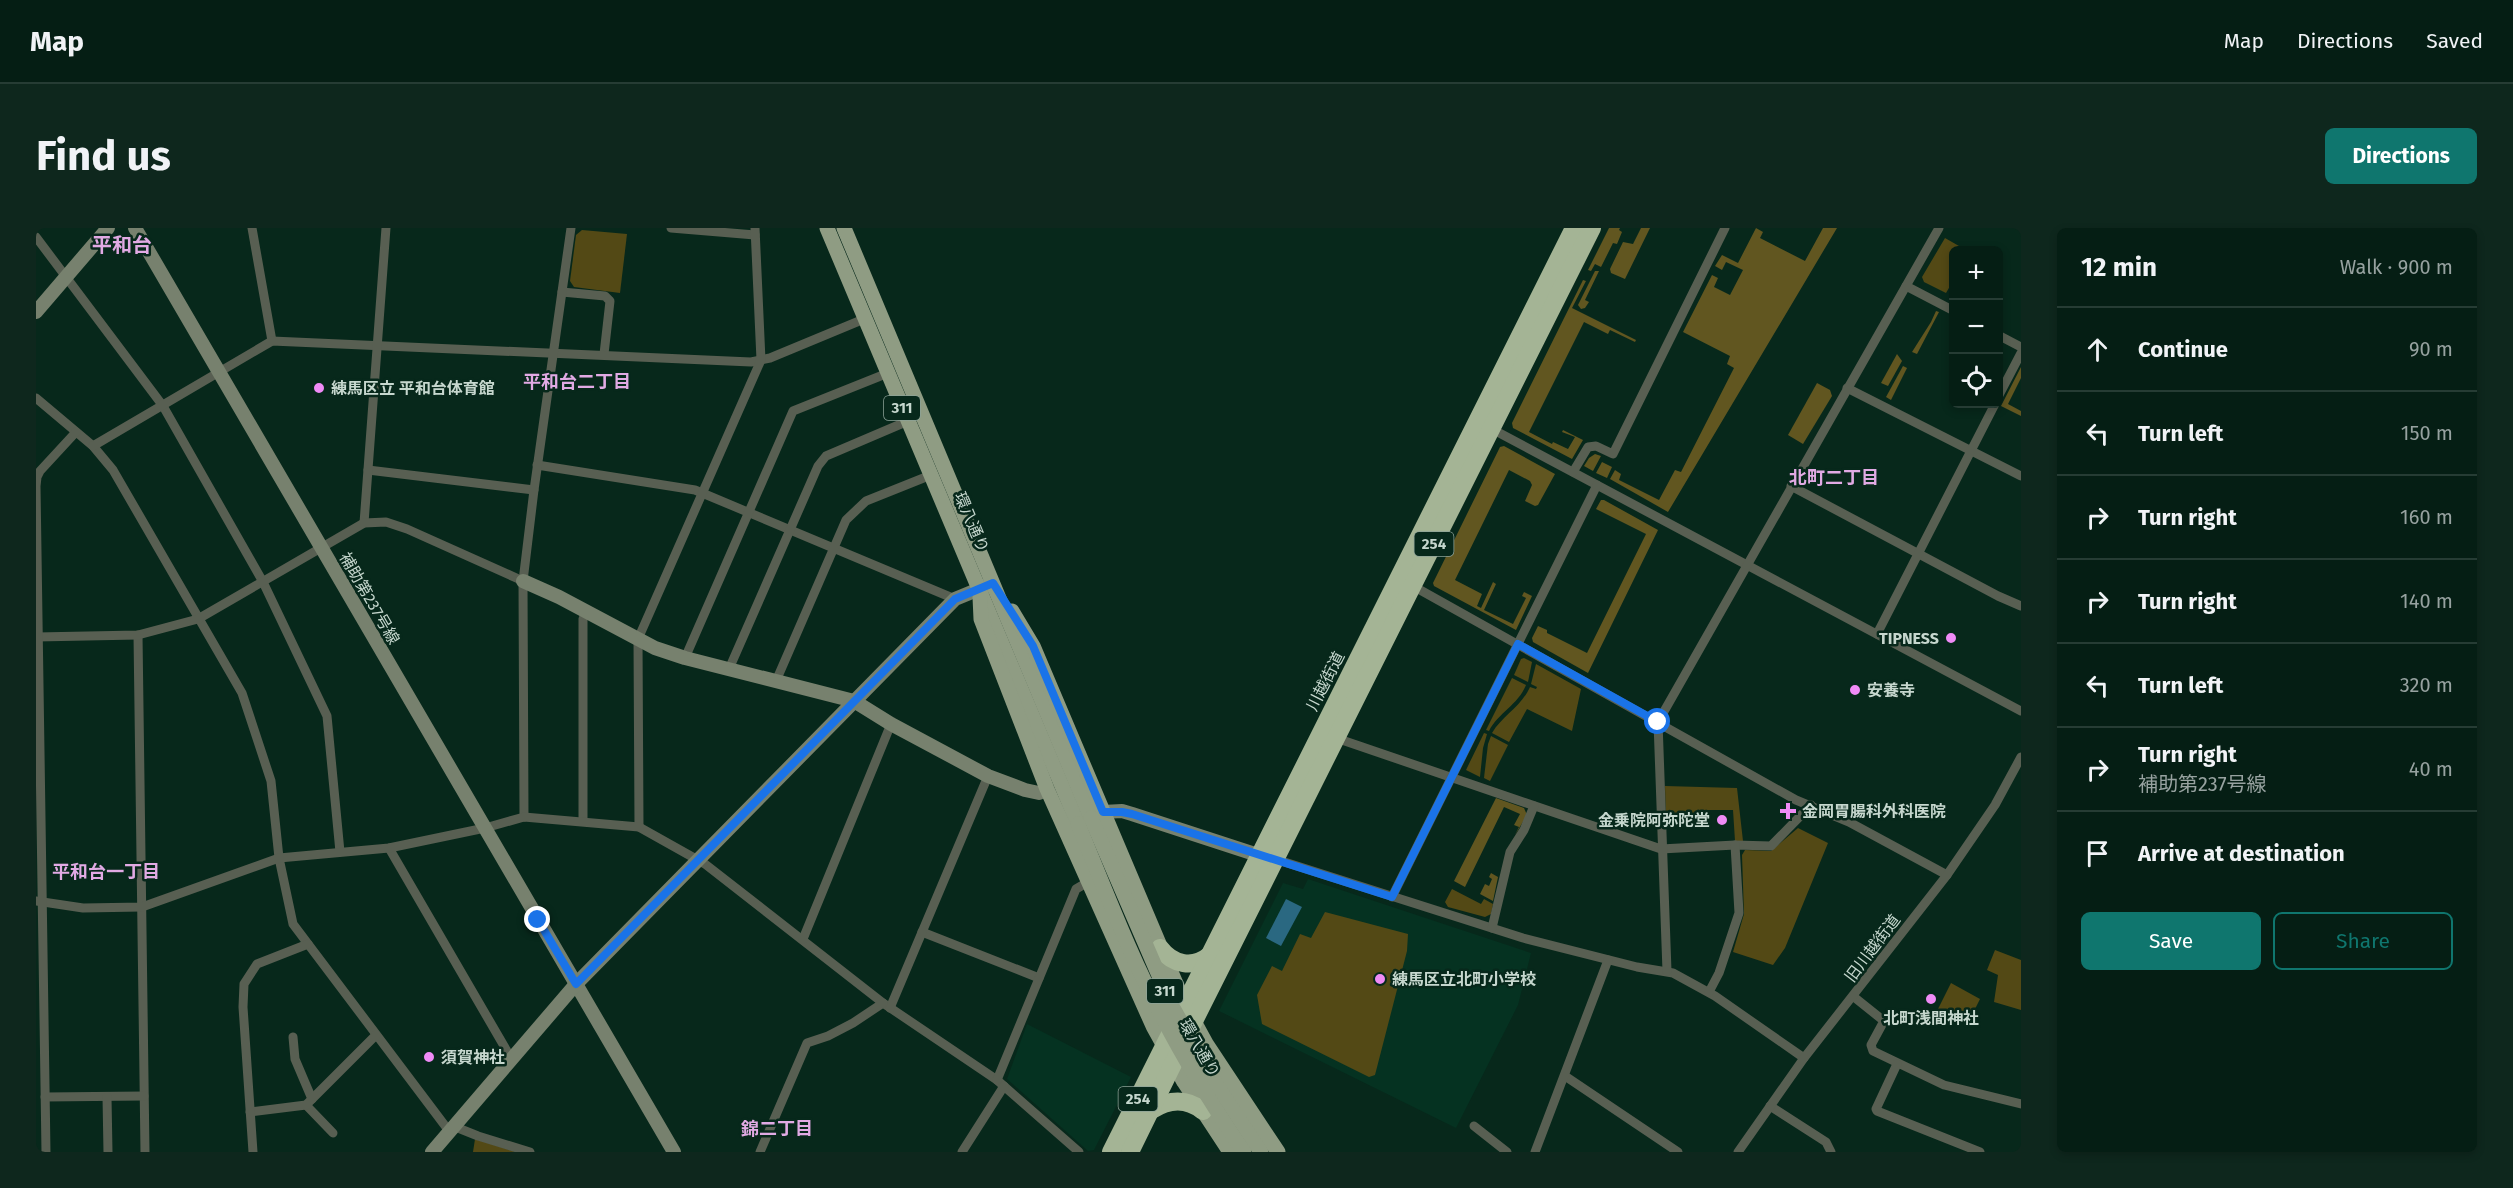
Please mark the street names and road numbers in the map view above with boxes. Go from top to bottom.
road number: 311 [884,396,920,420]
street label: 環八通り [950,489,993,555]
road number: 254 [1414,532,1454,556]
street label: 補助第237号線 [336,549,404,648]
street label: 川越街道 [1302,648,1348,714]
street label: 旧川越街道 [1841,911,1904,986]
road number: 311 [1147,979,1183,1003]
street label: 環八通り [1175,1016,1224,1081]
road number: 254 [1118,1087,1158,1111]

